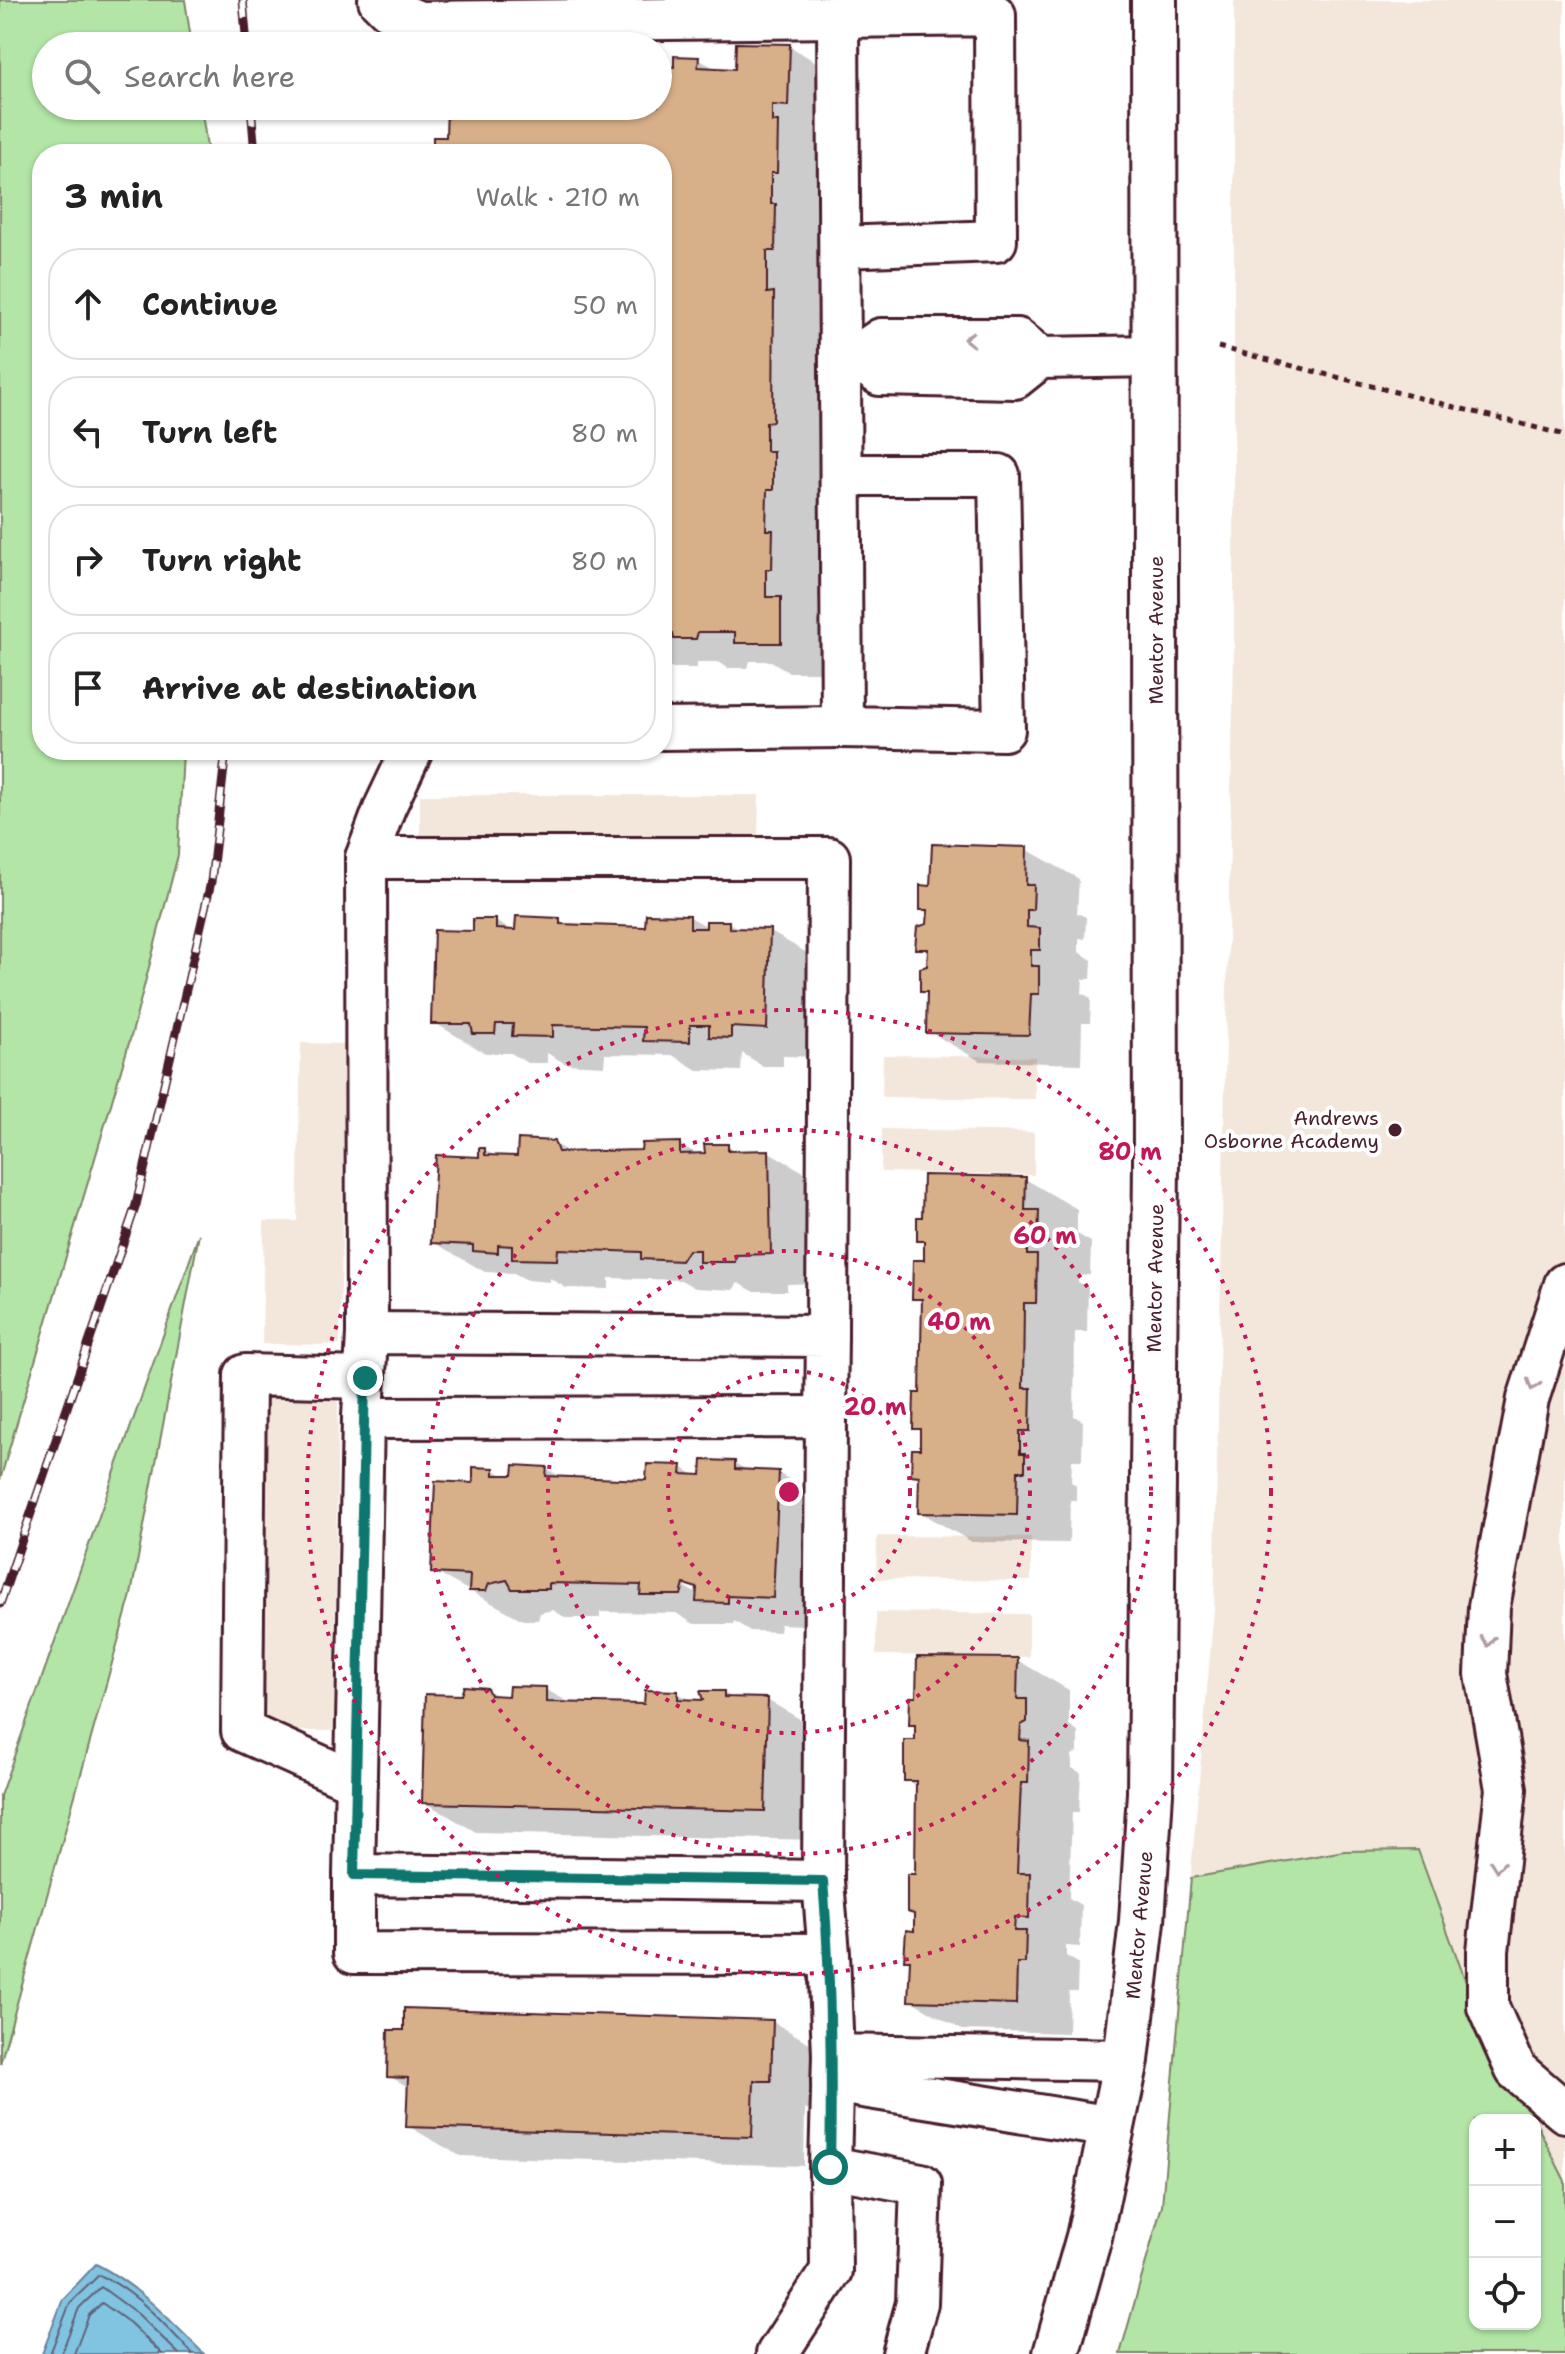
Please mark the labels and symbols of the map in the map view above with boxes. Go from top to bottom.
one-way arrow [962,330,975,348]
street label: Mentor Avenue [1143,555,1169,705]
place label: Andrews Osborne Academy [1204,1105,1379,1154]
marker: Andrews Osborne Academy [1386,1121,1404,1139]
text: 80 m [1098,1136,1162,1168]
street label: Mentor Avenue [1141,1203,1169,1353]
text: 60 m [1013,1220,1077,1252]
text: 40 m [927,1306,991,1338]
route end [347,1360,383,1396]
one-way arrow [1526,1377,1542,1391]
text: 20 m [843,1391,907,1423]
centre of rings [775,1478,803,1506]
one-way arrow [1479,1635,1496,1648]
street label: Mentor Avenue [1120,1850,1158,2000]
one-way arrow [1489,1860,1506,1873]
route start [812,2149,848,2185]

